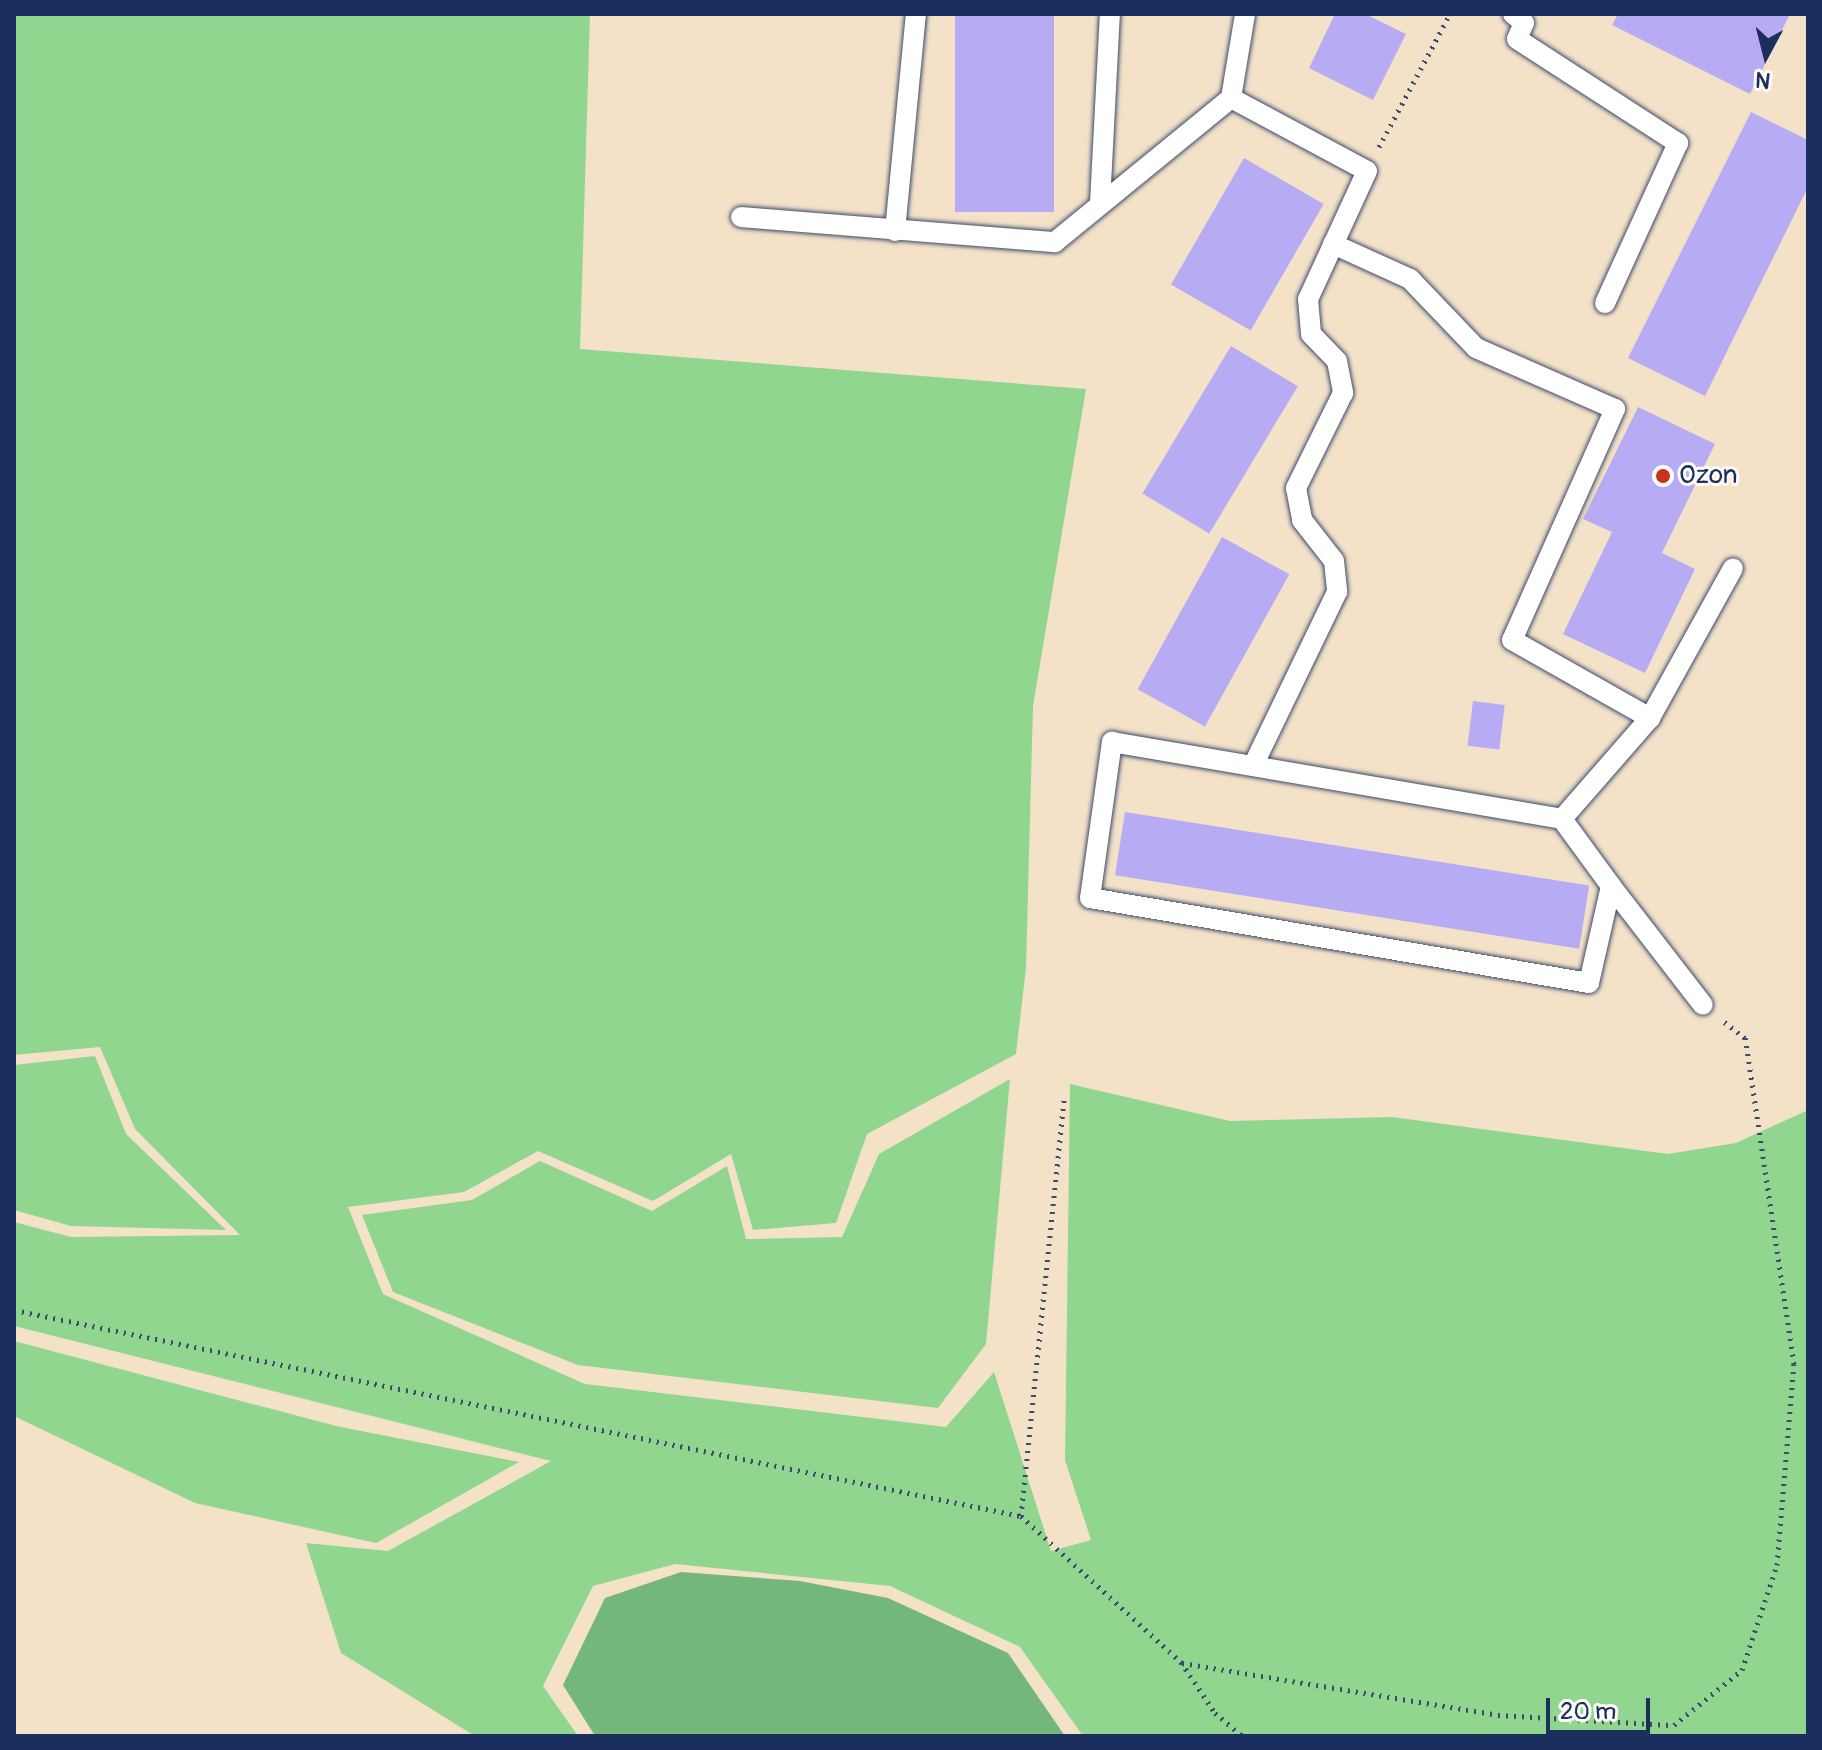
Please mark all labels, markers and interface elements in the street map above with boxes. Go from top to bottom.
north arrow [1726,16,1806,96]
text: N [1754,65,1772,95]
place label: Ozon [1679,460,1737,492]
marker: Ozon [1654,467,1672,485]
scale bar [1550,1682,1654,1732]
text: 20 m [1560,1697,1616,1726]

